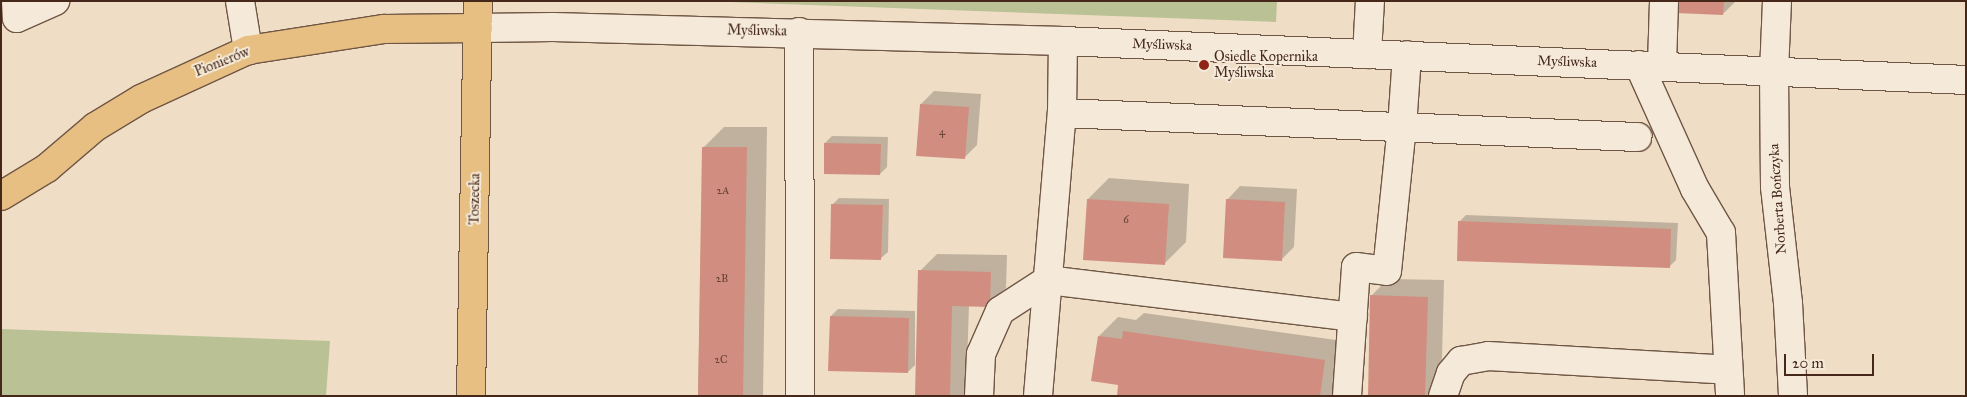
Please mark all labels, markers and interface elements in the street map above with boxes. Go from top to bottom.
street label: Myśliwska [727,22,787,40]
street label: Myśliwska [1132,36,1192,54]
street label: Pionierów [192,43,252,81]
place label: Osiedle Kopernika Myśliwska [1214,49,1318,82]
street label: Myśliwska [1537,53,1597,71]
marker: Osiedle Kopernika Myśliwska [1198,59,1210,71]
house number: 4 [939,125,945,139]
street label: Norberta Bończyka [1766,143,1790,255]
street label: Toszecka [466,173,484,225]
house number: 2A [717,184,729,198]
house number: 6 [1123,213,1129,227]
house number: 2B [716,272,728,286]
scale bar [1787,344,1877,376]
house number: 2C [715,353,727,367]
text: 20 m [1792,354,1824,372]

